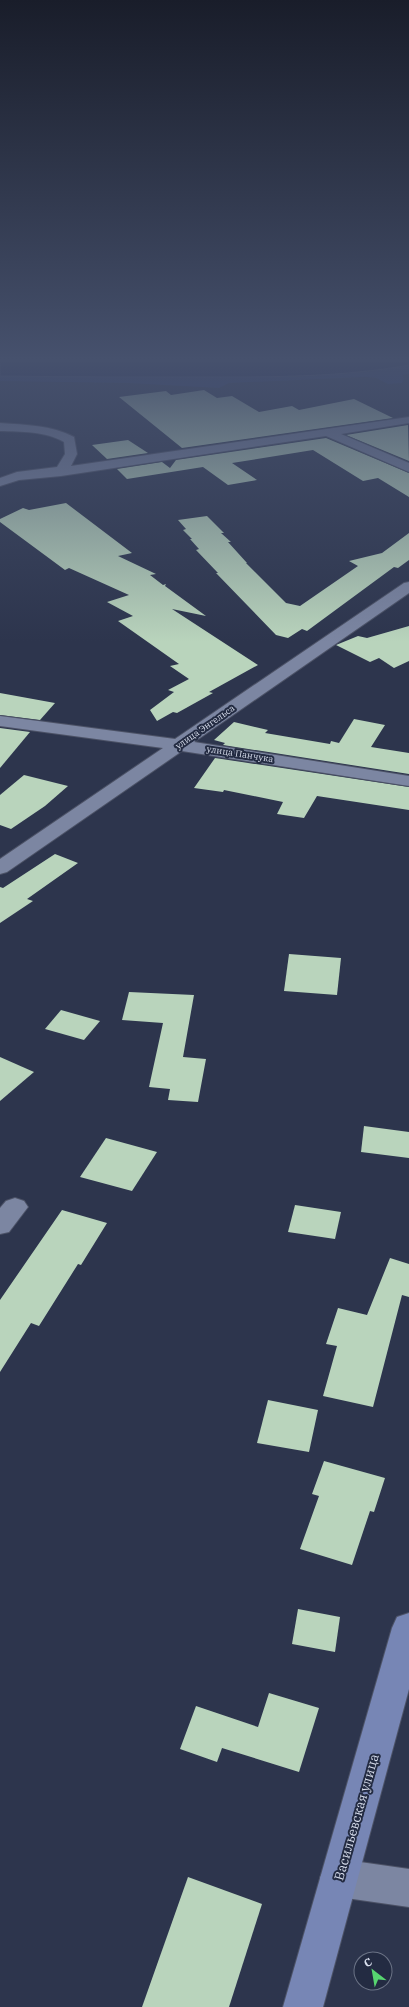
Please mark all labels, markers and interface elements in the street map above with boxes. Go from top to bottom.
street label: улица Энгельса [173,702,236,751]
street label: улица Панчука [206,743,274,764]
street label: Васильевская улица [330,1752,383,1882]
north arrow [353,1951,393,1991]
text: С [361,1955,375,1970]

